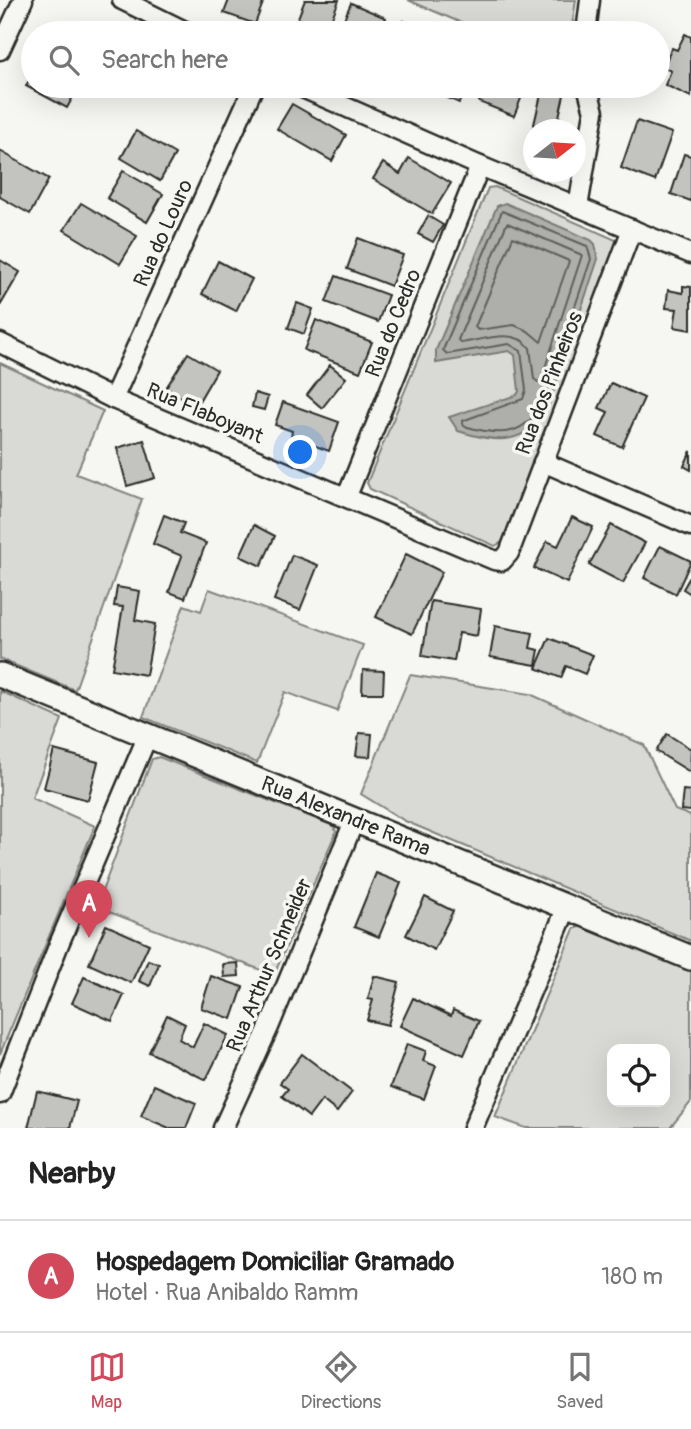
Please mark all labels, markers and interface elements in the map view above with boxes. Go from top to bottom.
search box [21,21,670,98]
icon: search [45,41,83,79]
text: Search here [101,44,228,76]
north arrow [523,119,586,182]
street label: Rua do Louro [128,175,199,291]
street label: Rua do Cedro [359,265,427,381]
street label: Rua dos Pinheiros [510,307,589,458]
street label: Rua Flaboyant [142,377,268,450]
your location [283,435,317,469]
street label: Rua Alexandre Rama [257,770,434,863]
street label: Rua Arthur Schneider [221,874,318,1056]
pin: A [66,880,112,938]
map controls [607,1044,670,1107]
button: locate [607,1044,670,1107]
text: Nearby [28,1155,115,1192]
text: Hospedagem Domiciliar Gramado [95,1246,454,1278]
text: A [44,1262,58,1291]
text: 180 m [601,1262,663,1291]
text: Hotel · Rua Anibaldo Ramm [95,1278,359,1307]
tab: Map [88,1348,126,1414]
tab: Directions [301,1348,381,1414]
tab: Saved [556,1348,603,1414]

